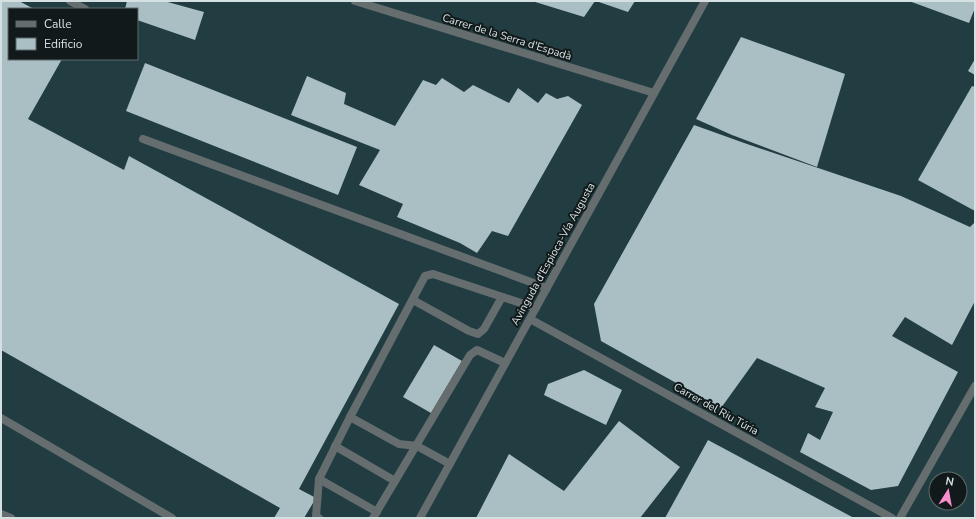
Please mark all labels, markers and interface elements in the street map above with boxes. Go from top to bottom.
legend [8,8,138,60]
street label: Carrer de la Serra d'Espadà [440,10,574,64]
text: Calle [44,16,72,32]
text: Edificio [44,36,83,52]
street label: Avinguda d'Espioca-Vía Augusta [507,180,599,328]
street label: Carrer del Riu Túria [671,379,761,439]
north arrow [928,471,968,511]
text: N [944,474,955,490]

